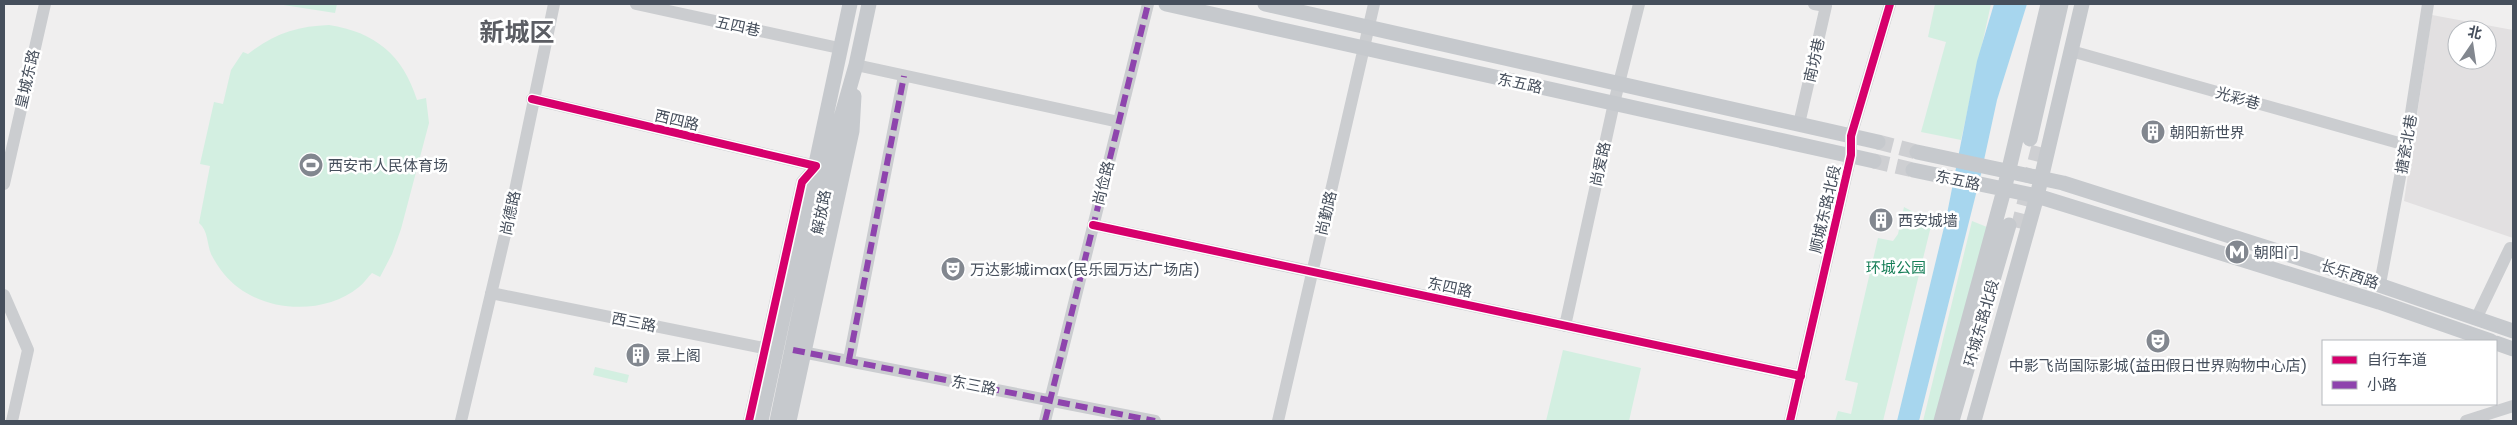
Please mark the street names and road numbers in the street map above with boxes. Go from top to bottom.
street label: 五四巷 [714,11,762,41]
street label: 南坊巷 [1799,36,1829,84]
street label: 皇城东路 [10,47,44,111]
street label: 东五路 [1496,68,1544,98]
street label: 光彩巷 [2213,82,2263,114]
street label: 西四路 [653,105,701,135]
street label: 搪瓷北巷 [2390,113,2422,175]
street label: 尚爱路 [1585,140,1615,188]
street label: 尚俭路 [1087,159,1119,207]
street label: 顺城东路北段 [1805,163,1845,255]
street label: 东五路 [1934,165,1982,195]
street label: 解放路 [806,188,836,236]
street label: 尚德路 [495,189,525,237]
street label: 尚勤路 [1311,189,1341,237]
street label: 长乐西路 [2318,254,2382,294]
street label: 东四路 [1426,272,1474,302]
street label: 环城东路北段 [1959,277,2003,369]
street label: 西三路 [610,307,658,337]
street label: 东三路 [950,370,998,400]

